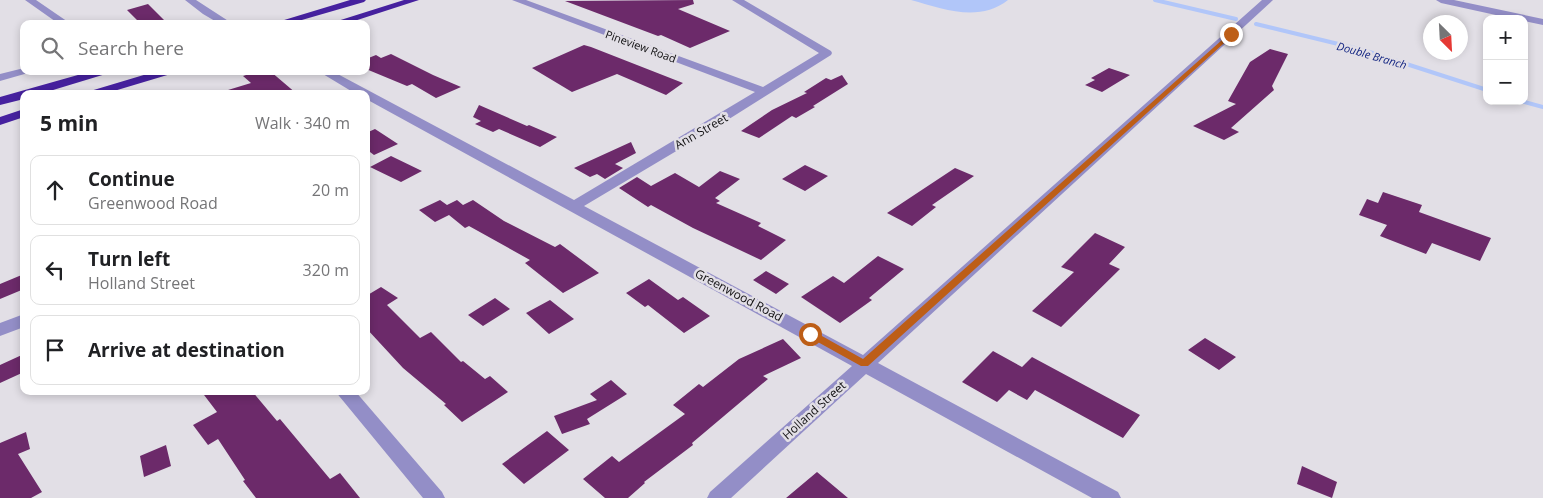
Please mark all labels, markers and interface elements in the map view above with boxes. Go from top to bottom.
north arrow [1423,15,1468,60]
map controls [1483,15,1528,105]
button: + [1483,15,1528,60]
search box [20,20,370,75]
route end [1220,23,1243,46]
street label: Pineview Road [603,26,679,66]
icon: search [38,34,66,62]
text: Search here [78,35,184,61]
water label: Double Branch [1335,38,1409,72]
button: − [1483,60,1528,105]
text: 5 min [40,109,98,137]
street label: Ann Street [671,109,731,153]
text: Walk · 340 m [255,112,350,134]
text: Continue [88,166,175,192]
icon: ahead [41,176,69,204]
text: 20 m [312,179,349,201]
text: Greenwood Road [88,192,218,214]
text: Turn left [88,246,170,272]
icon: left [41,256,69,284]
text: 320 m [303,259,349,281]
street label: Greenwood Road [692,265,786,325]
text: Holland Street [88,272,195,294]
route start [799,323,822,346]
icon: arrive [41,336,69,364]
text: Arrive at destination [88,337,285,363]
street label: Holland Street [779,377,849,443]

